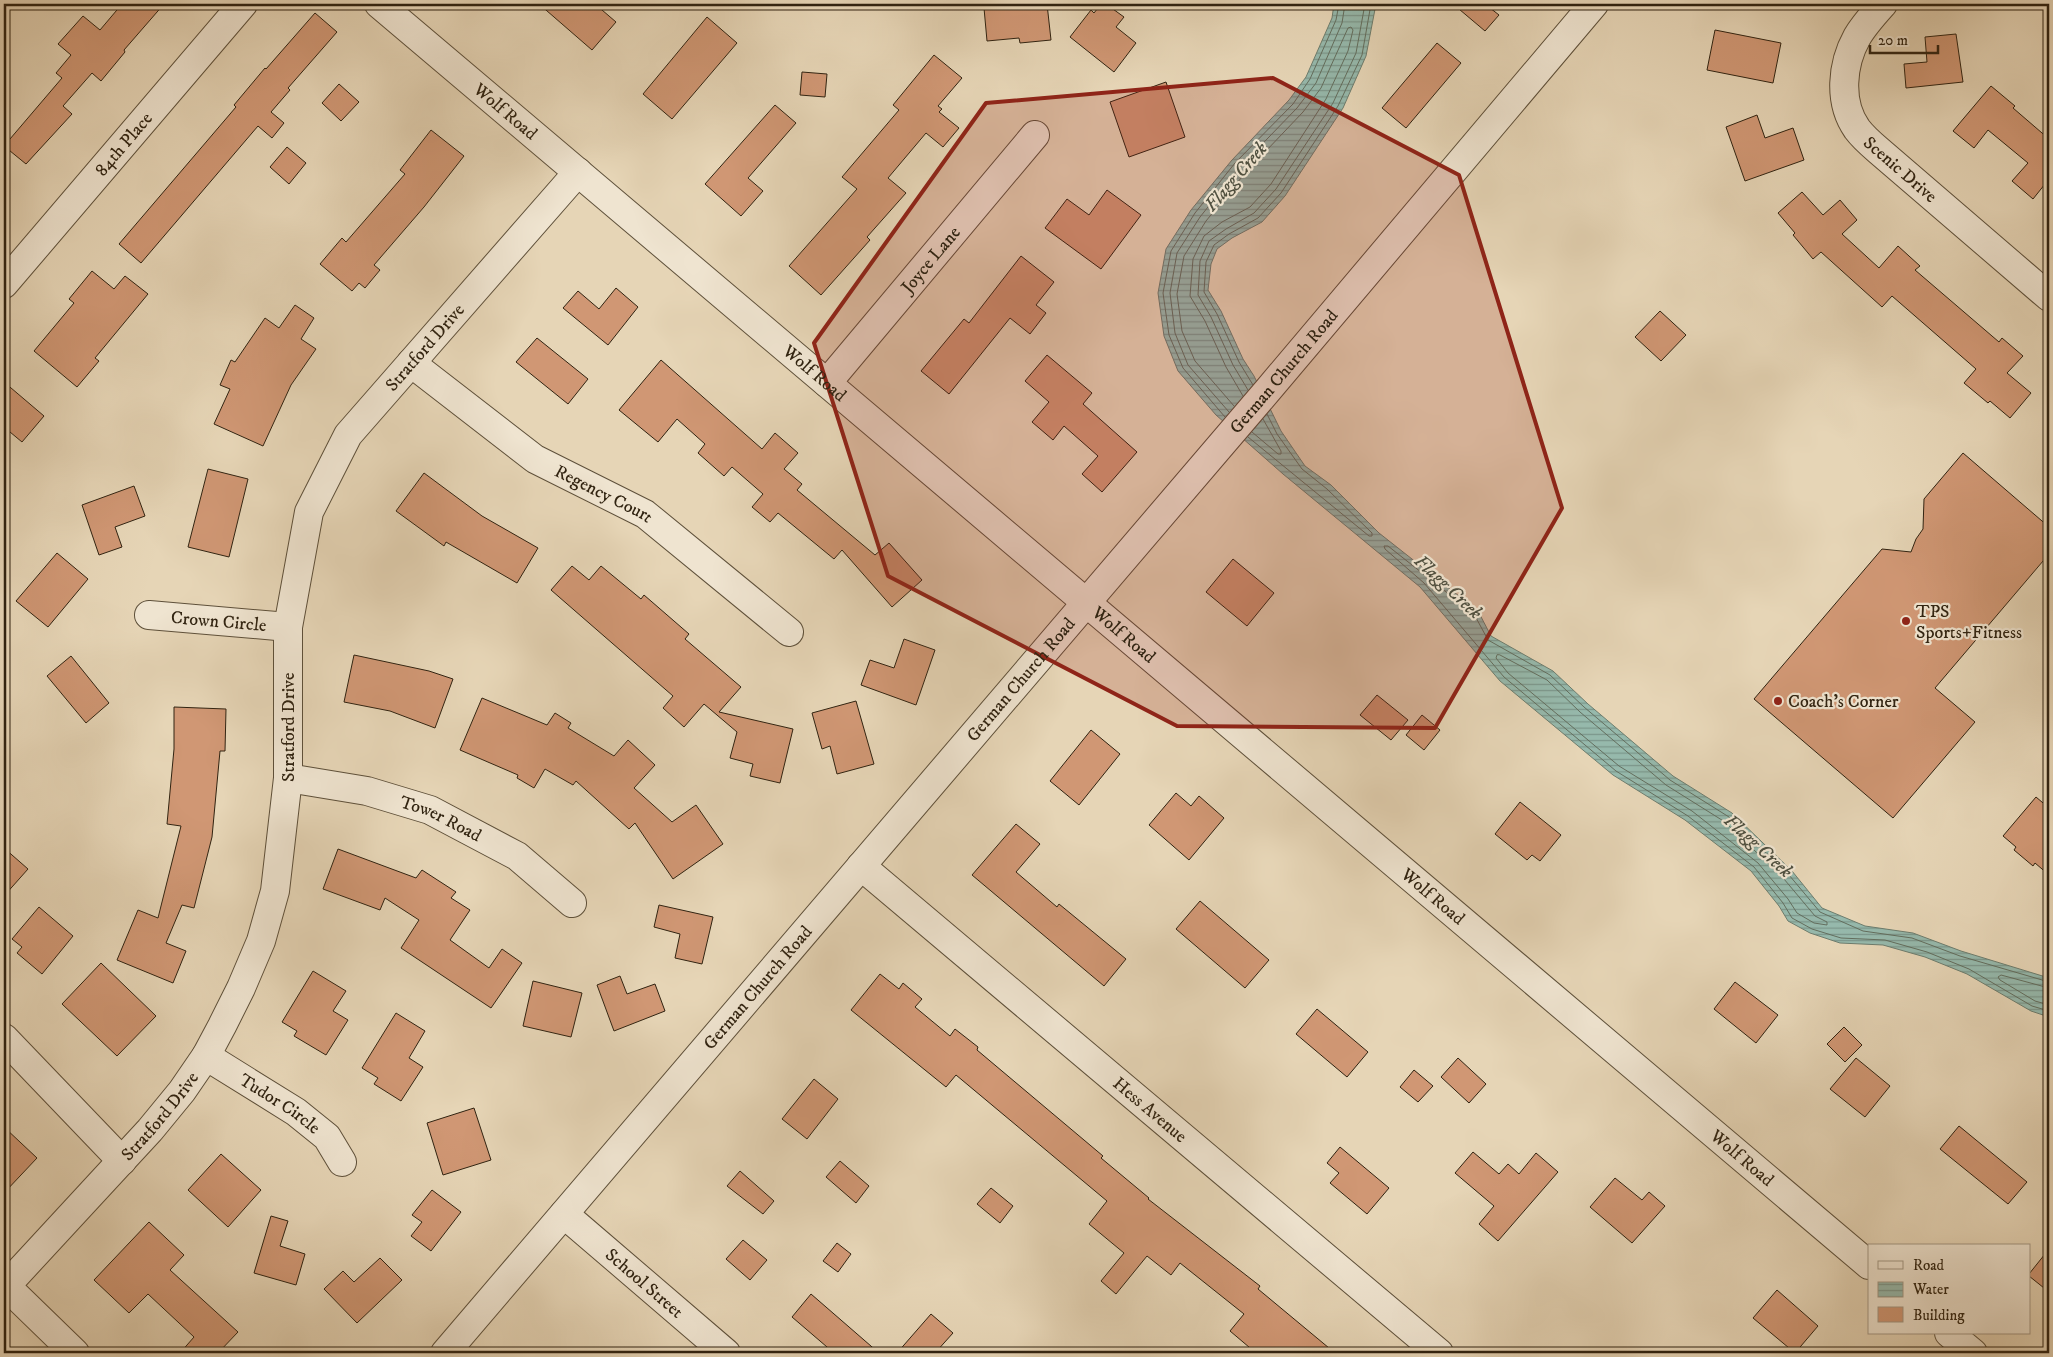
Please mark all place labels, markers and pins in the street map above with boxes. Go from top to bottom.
place label: TPS Sports+Fitness [1916,601,2022,644]
marker: TPS Sports+Fitness [1900,615,1912,627]
place label: Coach's Corner [1788,691,1899,713]
marker: Coach's Corner [1772,695,1784,707]

